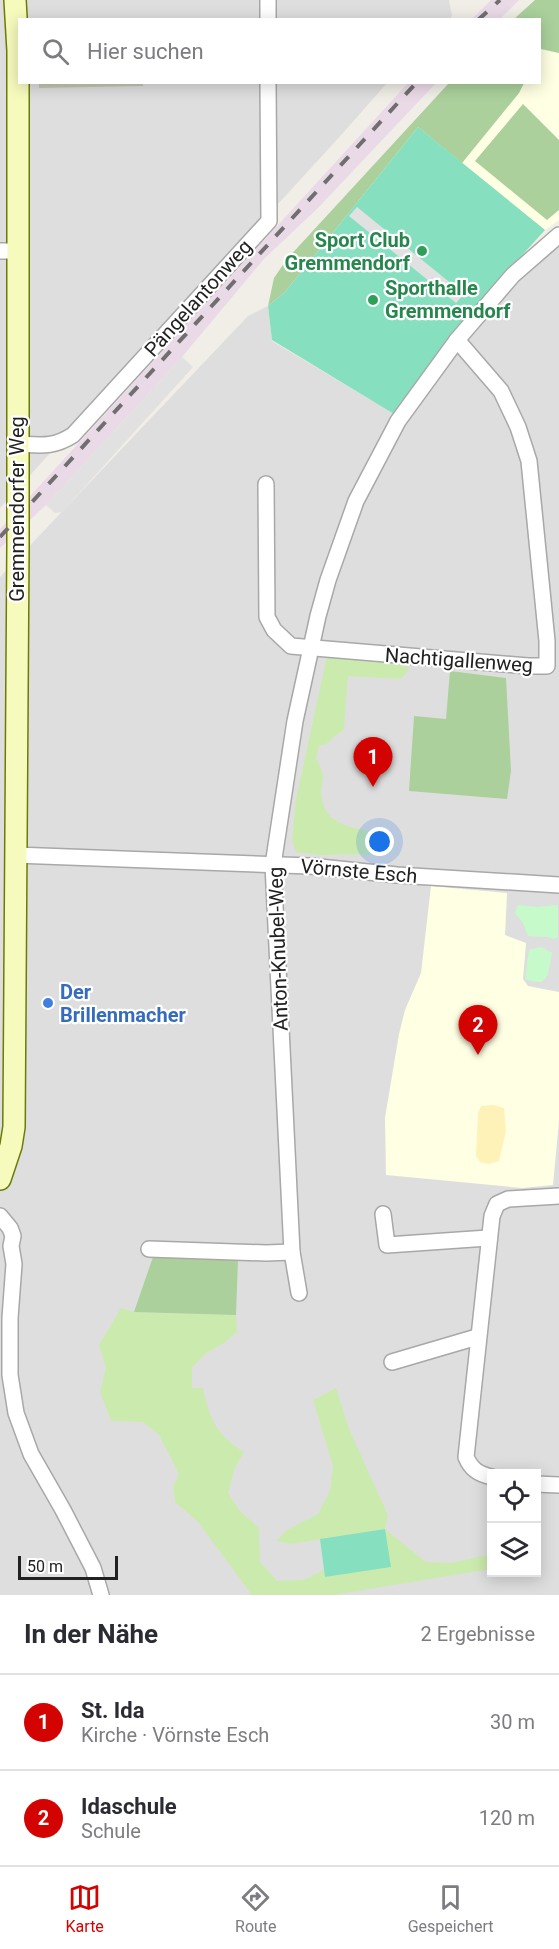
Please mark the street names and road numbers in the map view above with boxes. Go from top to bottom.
street label: Pängelantonweg [139,235,257,361]
street label: Gremmendorfer Weg [5,416,29,602]
street label: Nachtigallenweg [384,643,534,677]
street label: Vörnste Esch [300,854,418,888]
street label: Anton-Knubel-Weg [263,866,293,1032]

